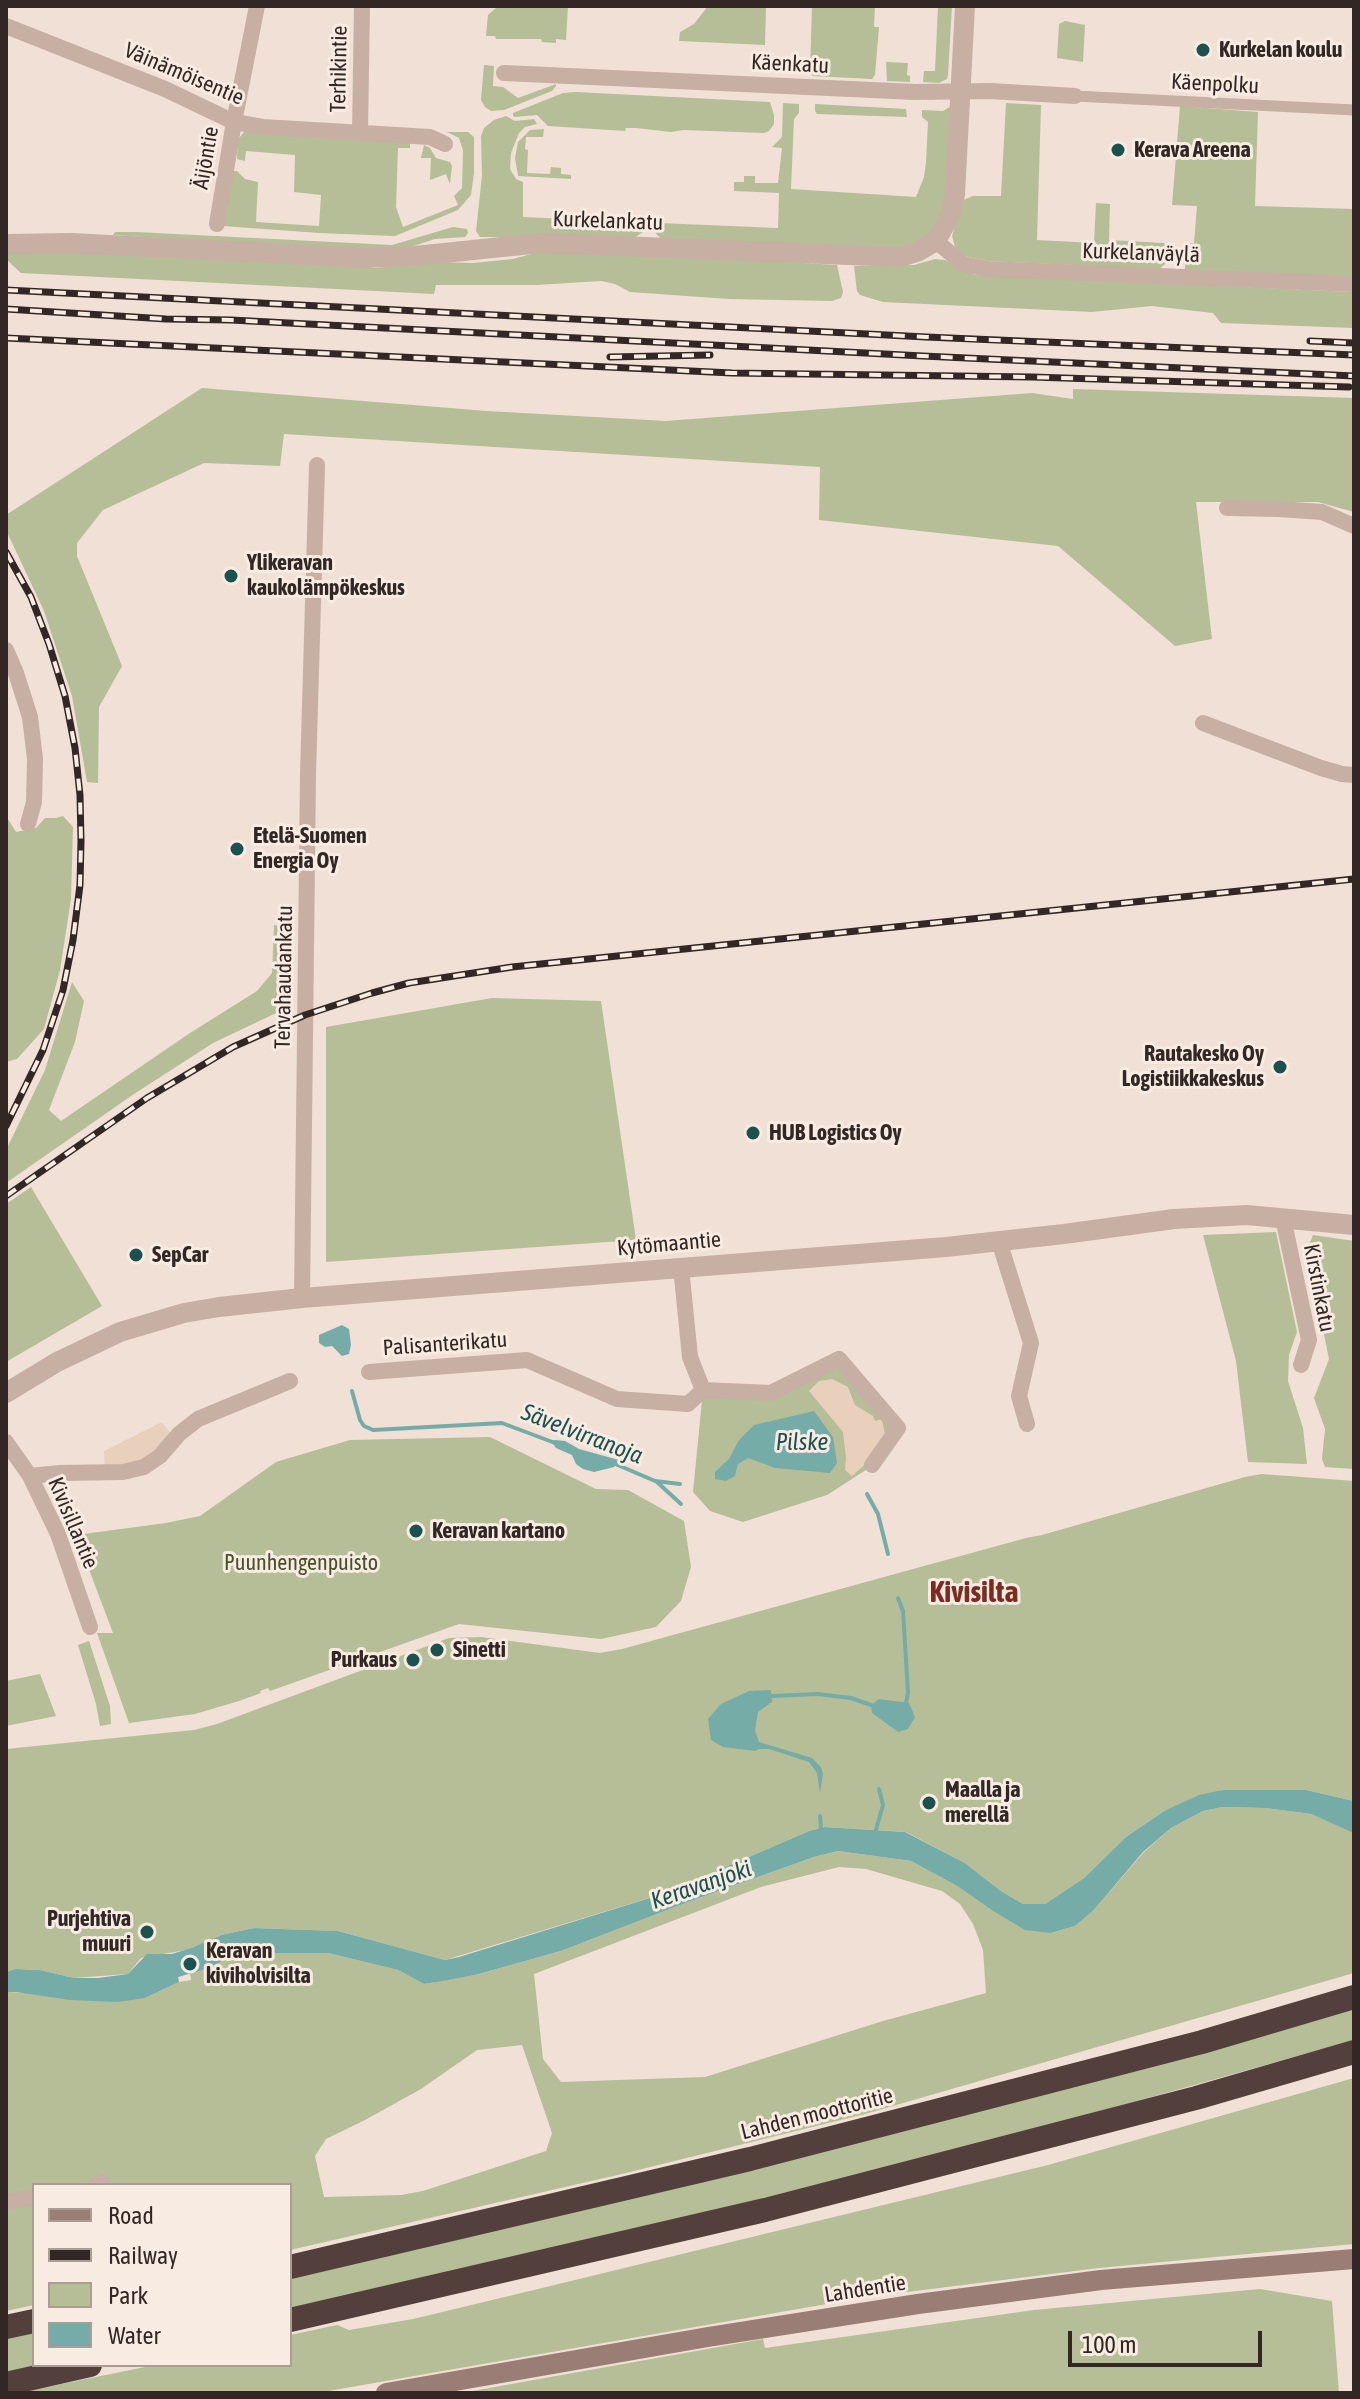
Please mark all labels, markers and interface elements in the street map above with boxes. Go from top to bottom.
street label: Terhikintie [325,25,353,113]
street label: Väinämöisentie [120,37,248,111]
place label: Kurkelan koulu [1219,37,1342,63]
marker: Kurkelan koulu [1194,41,1212,59]
street label: Käenkatu [750,49,830,79]
street label: Käenpolku [1170,69,1260,99]
street label: Äijöntie [188,125,224,191]
place label: Kerava Areena [1134,137,1251,163]
marker: Kerava Areena [1109,141,1127,159]
street label: Kurkelankatu [552,206,664,236]
street label: Kurkelanväylä [1082,238,1200,268]
place label: Ylikeravan kaukolämpökeskus [247,550,405,602]
marker: Ylikeravan kaukolämpökeskus [222,567,240,585]
place label: Etelä-Suomen Energia Oy [253,823,367,874]
marker: Etelä-Suomen Energia Oy [228,840,246,858]
street label: Tervahaudankatu [270,905,298,1049]
place label: Rautakesko Oy Logistiikkakeskus [1122,1041,1264,1092]
marker: Rautakesko Oy Logistiikkakeskus [1271,1058,1289,1076]
place label: HUB Logistics Oy [769,1120,902,1146]
marker: HUB Logistics Oy [744,1124,762,1142]
street label: Kytömaantie [616,1226,722,1262]
place label: SepCar [152,1242,208,1268]
street label: Kirstinkatu [1298,1242,1340,1334]
marker: SepCar [127,1246,145,1264]
street label: Palisanterikatu [382,1326,508,1362]
water label: Sävelvirranoja [517,1398,647,1470]
water label: Pilske [776,1428,828,1456]
street label: Kivisillantie [42,1473,104,1573]
place label: Keravan kartano [432,1518,565,1544]
marker: Keravan kartano [407,1522,425,1540]
park label: Puunhengenpuisto [224,1550,378,1576]
district label: Kivisilta [930,1575,1018,1611]
place label: Sinetti [453,1637,506,1663]
marker: Sinetti [428,1641,446,1659]
place label: Purkaus [331,1647,397,1673]
marker: Purkaus [404,1651,422,1669]
place label: Maalla ja merellä [945,1777,1020,1828]
marker: Maalla ja merellä [920,1794,938,1812]
water label: Keravanjoki [647,1854,755,1916]
place label: Purjehtiva muuri [47,1906,131,1958]
marker: Purjehtiva muuri [138,1923,156,1941]
place label: Keravan kiviholvisilta [206,1938,311,1990]
marker: Keravan kiviholvisilta [181,1955,199,1973]
street label: Lahden moottoritie [738,2082,896,2146]
legend [32,2183,292,2367]
text: Road [108,2202,154,2229]
text: Railway [108,2242,178,2269]
street label: Lahdentie [822,2270,908,2308]
text: Park [108,2282,148,2309]
scale bar [1072,2315,1266,2365]
text: Water [108,2322,161,2349]
text: 100 m [1082,2331,1136,2358]

